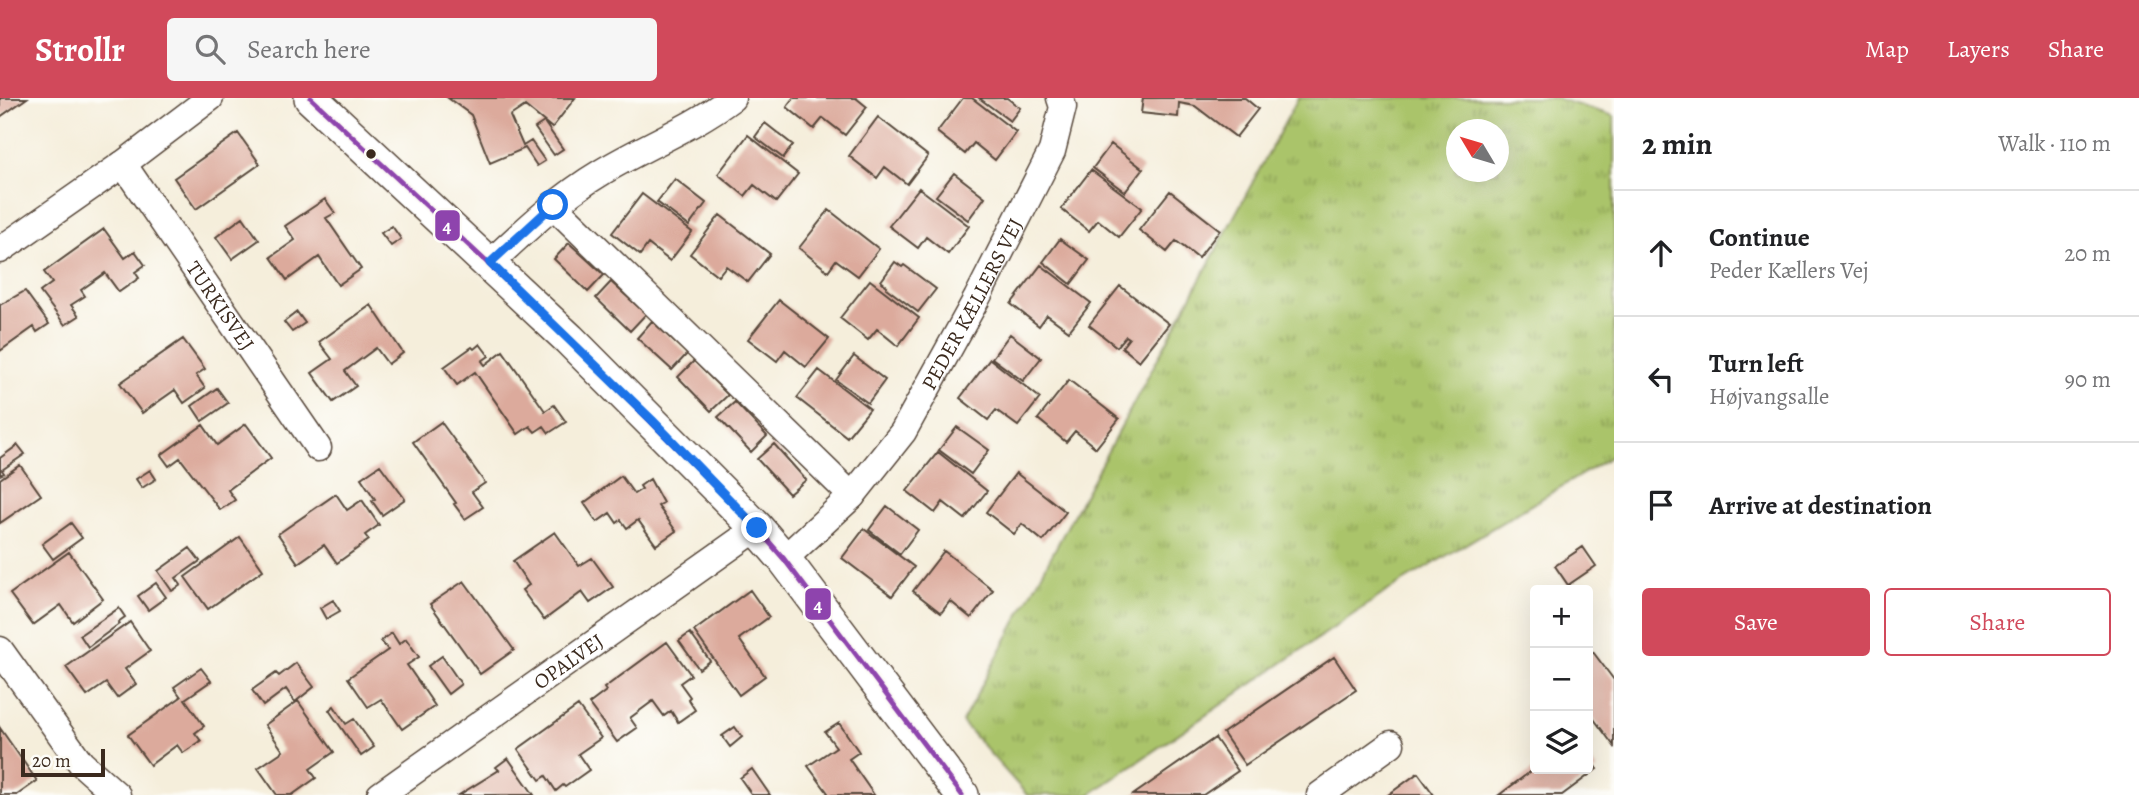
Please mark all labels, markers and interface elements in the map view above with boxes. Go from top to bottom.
search box [167,18,657,81]
text: Strollr [35,27,125,72]
icon: search [191,30,229,68]
text: Search here [247,32,371,67]
text: Map [1865,33,1909,65]
text: Layers [1947,33,2010,65]
text: Share [2048,33,2104,65]
north arrow [1446,119,1509,182]
text: 2 min [1642,124,1712,164]
text: Walk · 110 m [1998,128,2111,159]
unlabelled marker [364,147,378,161]
route start [537,189,568,220]
line badge: 4 [434,209,461,242]
text: 4 [443,213,452,239]
street label: PEDER KÆLLERS VEJ [915,213,1029,395]
text: Continue [1709,220,1810,255]
icon: ahead [1642,234,1680,272]
text: 20 m [2064,238,2111,269]
text: Peder Kællers Vej [1709,255,1869,286]
street label: TURKISVEJ [180,256,261,356]
text: Turn left [1709,346,1804,381]
icon: left [1642,360,1680,398]
text: 90 m [2065,364,2111,395]
text: Højvangsalle [1709,381,1829,412]
icon: arrive [1642,486,1680,524]
text: Arrive at destination [1709,488,1932,523]
route end [741,512,772,543]
map controls [1530,585,1593,774]
button: + [1530,585,1593,648]
line badge: 4 [804,587,832,621]
button: Save [1642,588,1870,656]
button: Share [1884,588,2111,656]
text: 4 [814,592,823,618]
street label: OPALVEJ [528,627,609,696]
button: − [1530,648,1593,711]
button: layers [1530,711,1593,774]
scale bar [21,746,105,778]
text: 20 m [32,748,71,774]

